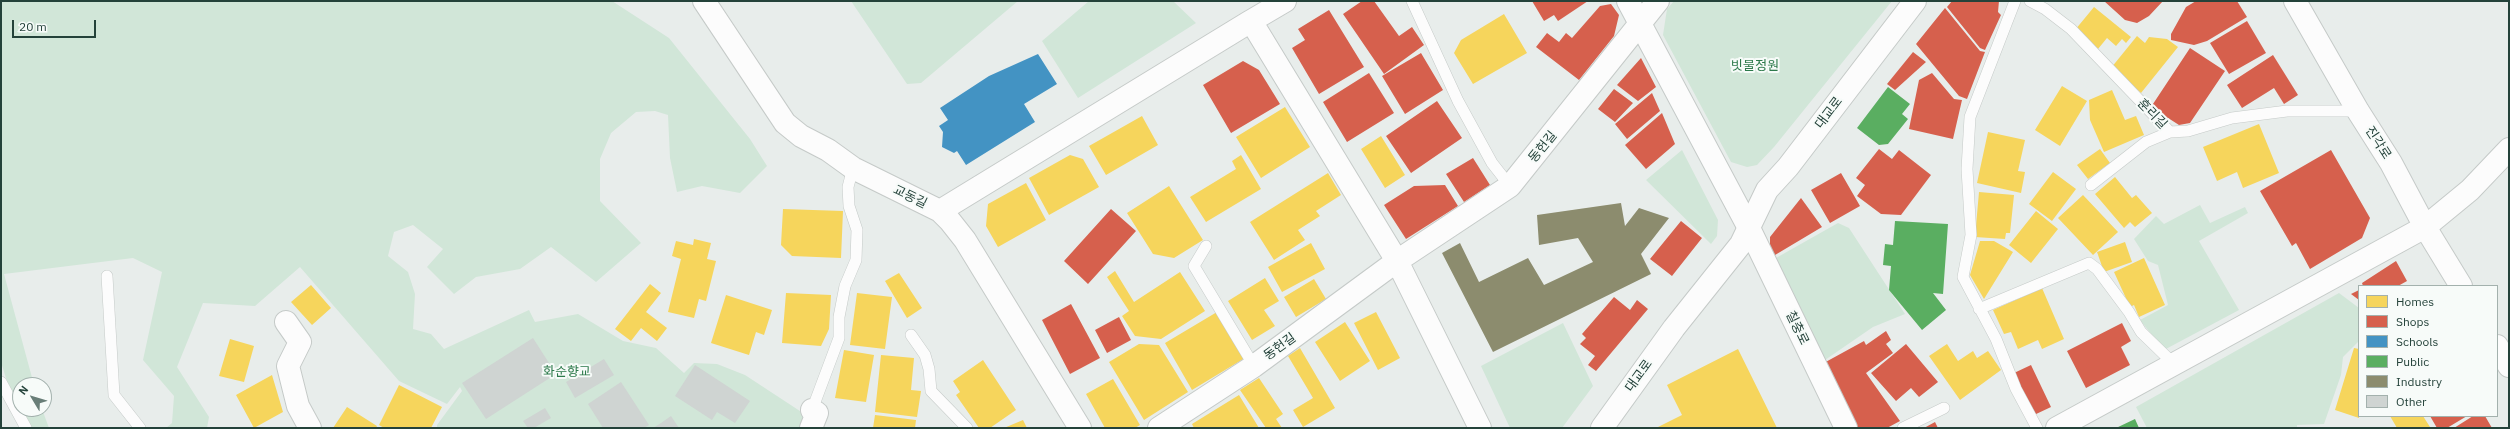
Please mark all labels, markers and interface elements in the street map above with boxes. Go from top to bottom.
scale bar [14,12,98,38]
text: 20 m [19,19,47,34]
park label: 빗물정원 [1731,58,1779,74]
street label: 대교로 [1812,94,1846,132]
street label: 훈리길 [2134,96,2170,132]
street label: 진각로 [2362,124,2394,162]
street label: 동헌길 [1526,128,1560,166]
street label: 교동길 [890,182,930,212]
legend [2358,285,2498,417]
text: Homes [2396,294,2434,309]
street label: 칠충로 [1782,308,1812,348]
text: Shops [2396,314,2429,329]
street label: 동헌길 [1261,330,1299,364]
text: Schools [2396,334,2438,349]
text: Public [2396,354,2429,369]
street label: 대교로 [1622,357,1656,395]
park label: 화순향교 [543,364,591,380]
text: Industry [2396,374,2442,389]
north arrow [12,377,52,417]
text: N [15,383,31,398]
text: Other [2396,394,2427,409]

